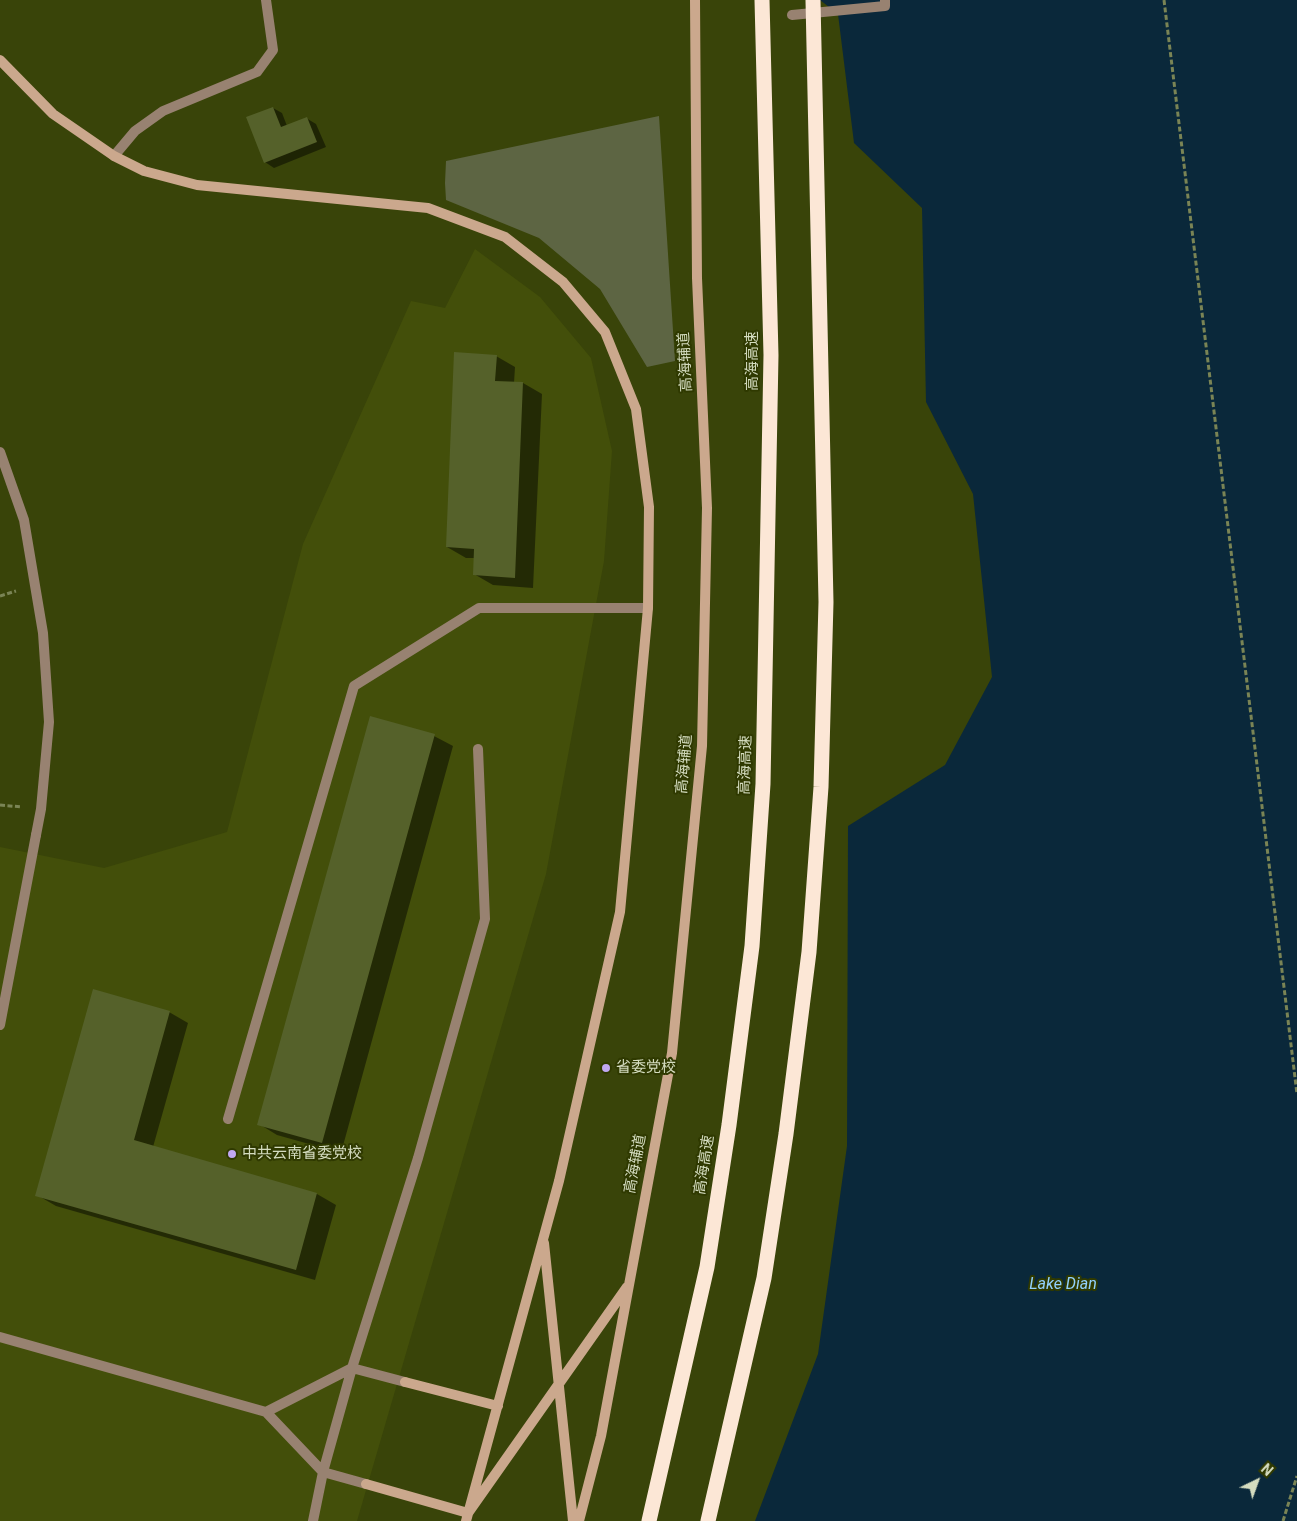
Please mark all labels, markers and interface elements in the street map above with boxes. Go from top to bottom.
street label: 高海高速 [744,331,762,391]
street label: 高海辅道 [675,332,697,392]
street label: 高海辅道 [673,733,697,795]
street label: 高海高速 [736,735,756,795]
place label: 省委党校 [616,1059,676,1077]
marker: 省委党校 [600,1062,612,1074]
street label: 高海辅道 [621,1133,651,1195]
street label: 高海高速 [691,1134,719,1196]
place label: 中共云南省委党校 [242,1145,362,1163]
marker: 中共云南省委党校 [226,1148,238,1160]
water label: Lake Dian [1029,1275,1097,1295]
north arrow [1232,1456,1282,1506]
text: N [1258,1461,1276,1479]

